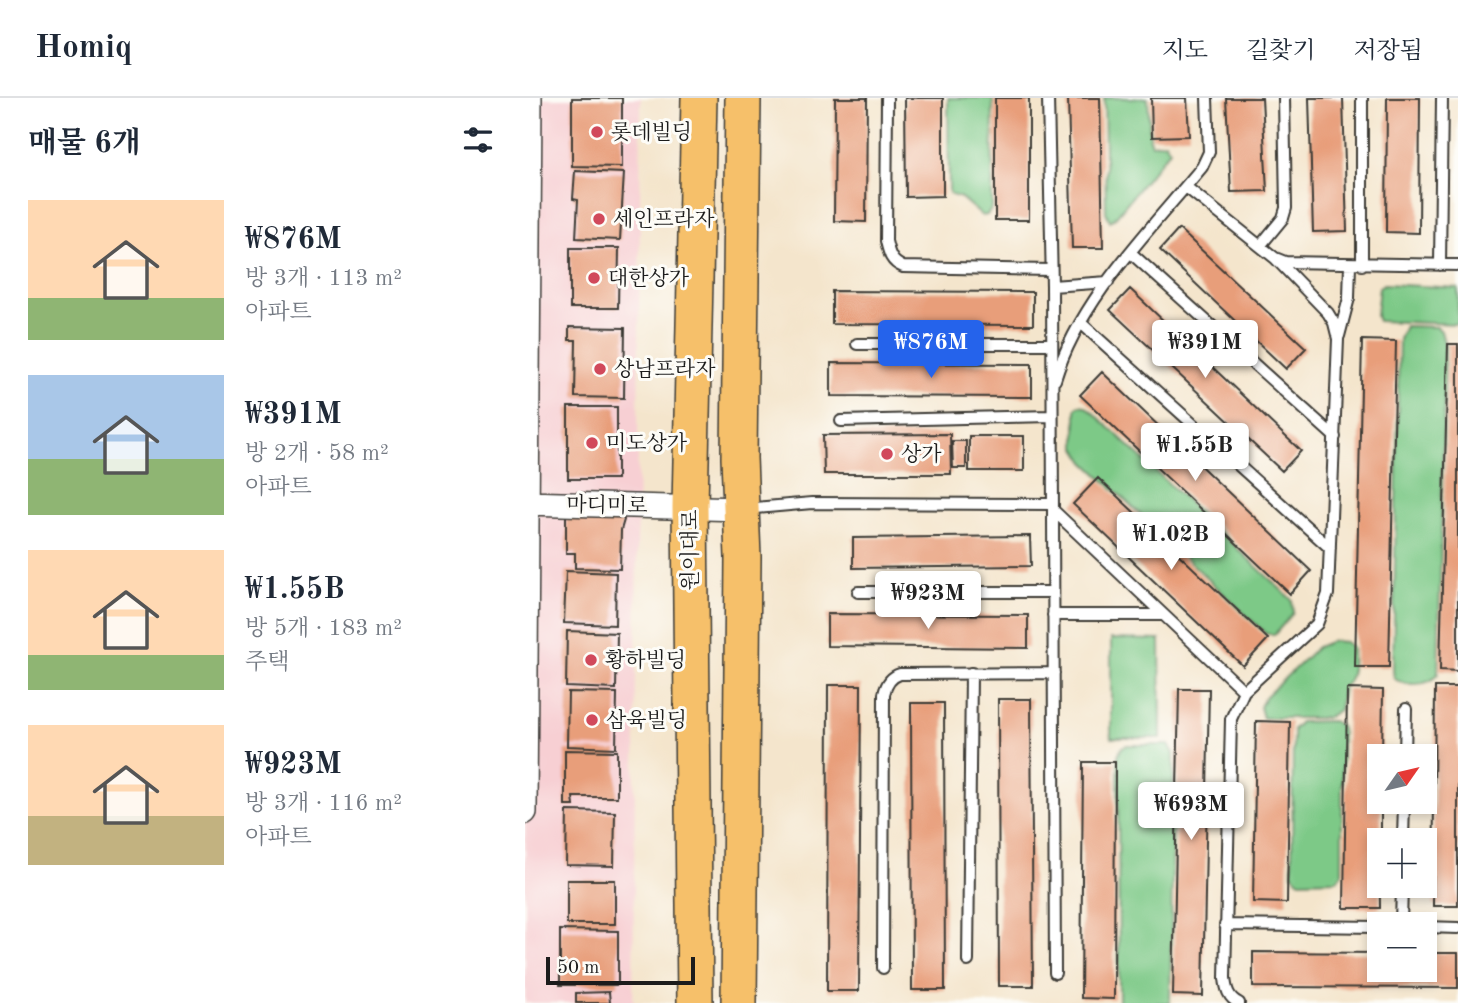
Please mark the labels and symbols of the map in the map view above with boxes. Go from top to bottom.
place label: 롯데빌딩 [611,121,692,144]
marker: 롯데빌딩 [589,124,605,140]
place label: 세인프라자 [613,208,715,231]
marker: 세인프라자 [591,211,607,227]
place label: 대한상가 [608,267,690,290]
marker: 대한상가 [586,270,602,286]
pin: ₩876M [882,320,980,380]
pin: ₩391M [1156,320,1254,380]
place label: 상남프라자 [614,358,716,381]
marker: 상남프라자 [592,361,608,377]
pin: ₩1.55B [1138,424,1252,483]
place label: 미도상가 [606,432,688,455]
marker: 미도상가 [584,435,600,451]
place label: 상가 [901,443,942,466]
marker: 상가 [879,446,895,462]
street label: 마디미로 [566,493,648,518]
street label: 원이대로 [679,509,702,591]
pin: ₩1.02B [1114,512,1228,572]
pin: ₩923M [879,572,977,631]
place label: 황하빌딩 [605,649,686,672]
marker: 황하빌딩 [583,652,599,668]
place label: 삼육빌딩 [606,709,687,732]
marker: 삼육빌딩 [584,712,600,728]
north arrow [1367,744,1437,814]
pin: ₩693M [1142,782,1240,842]
scale bar [546,954,695,986]

